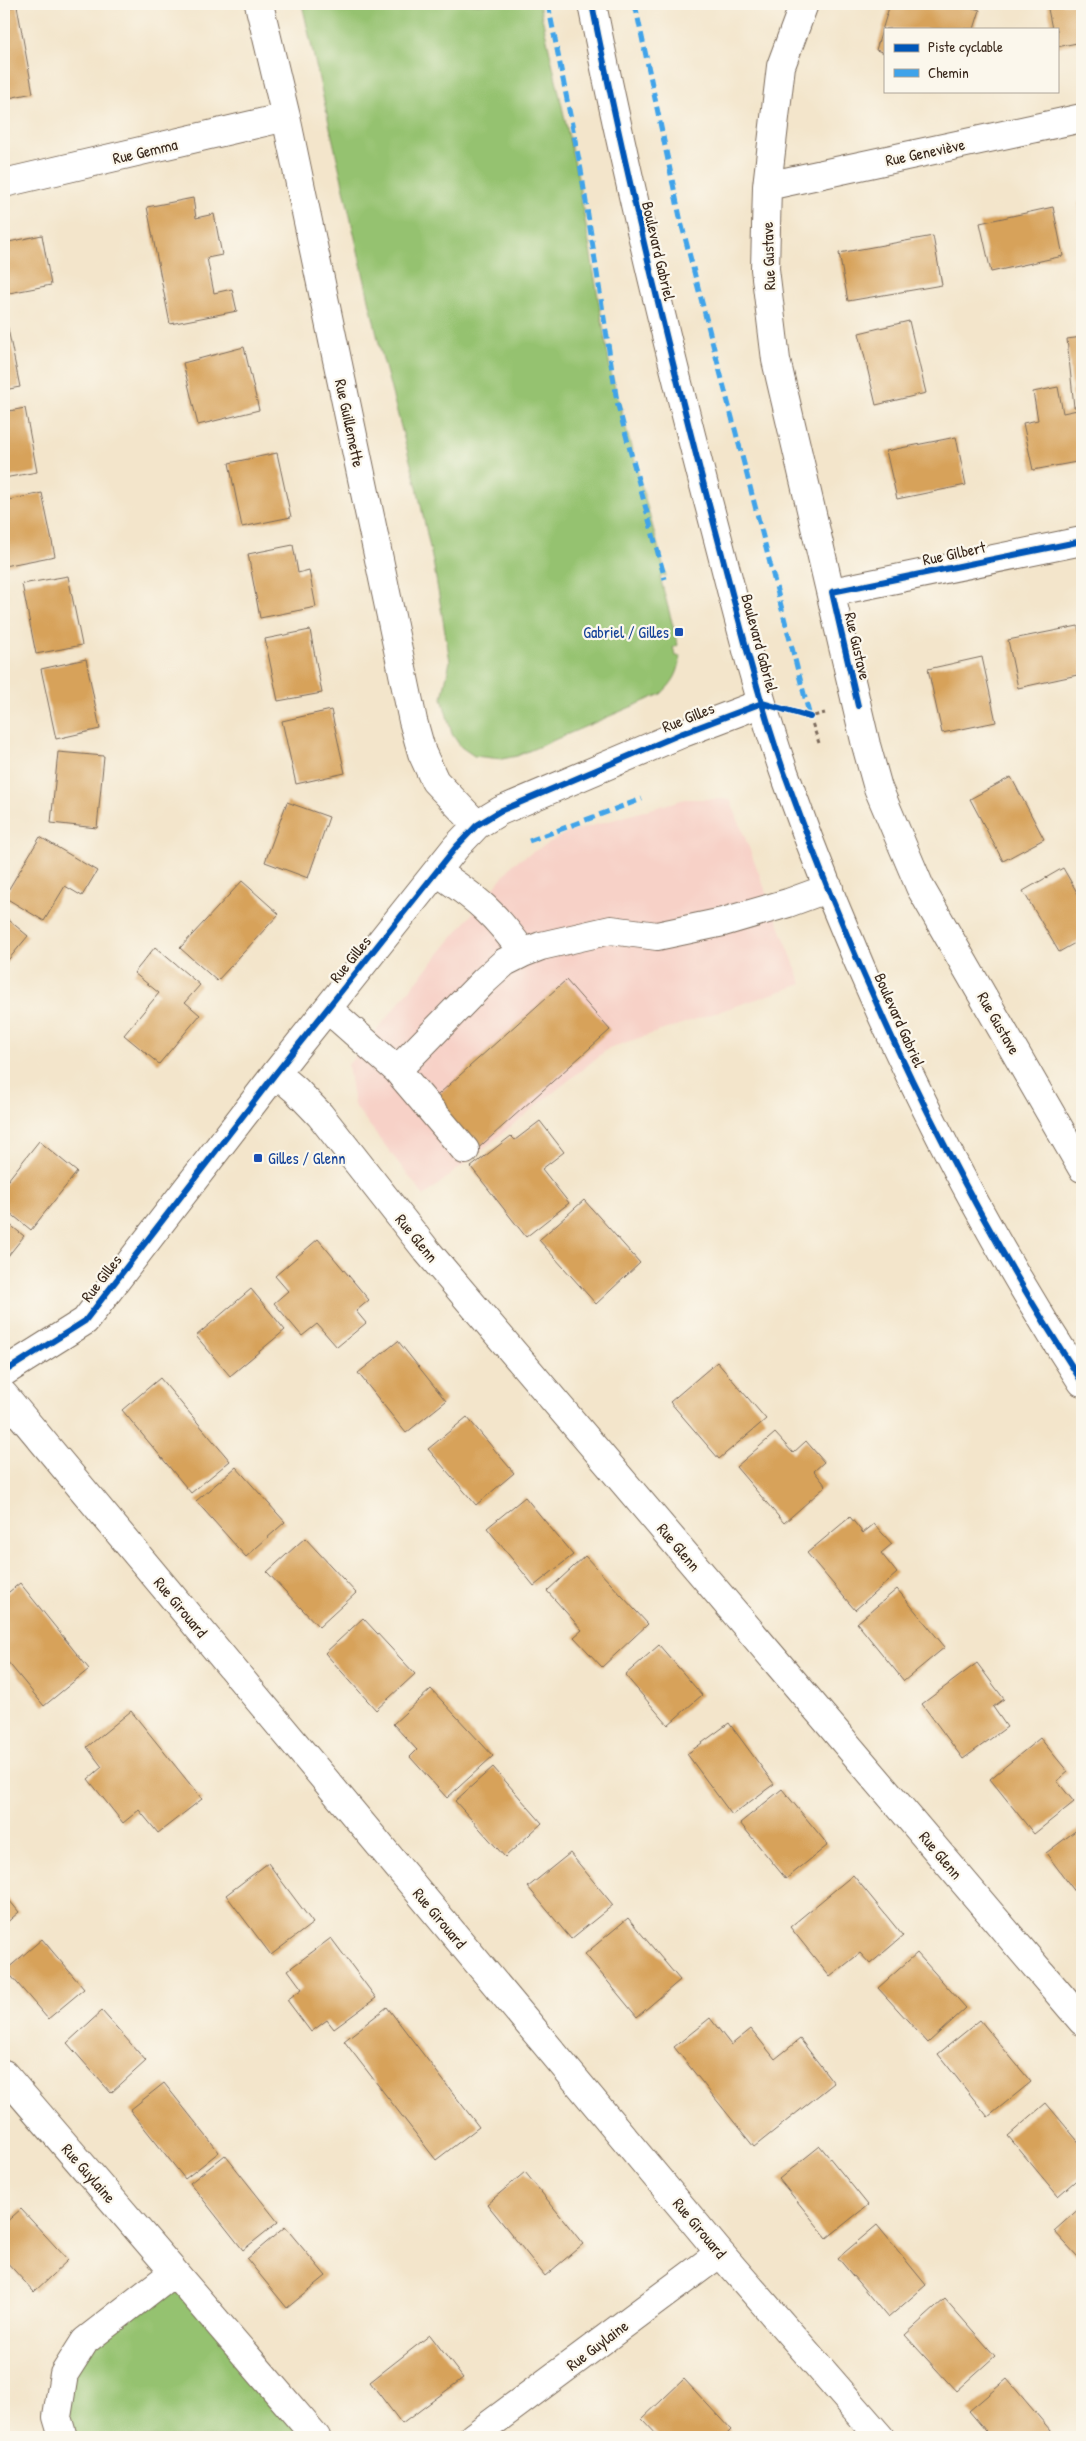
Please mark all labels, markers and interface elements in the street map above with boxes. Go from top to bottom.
legend [884,28,1058,92]
text: Piste cyclable [928,36,1003,57]
text: Chemin [928,62,969,83]
street label: Rue Gemma [110,133,180,169]
street label: Rue Geneviève [883,133,967,171]
street label: Boulevard Gabriel [637,199,681,304]
street label: Rue Gustave [756,221,780,291]
street label: Rue Guillemette [330,377,370,470]
street label: Rue Gilbert [920,535,988,570]
street label: Boulevard Gabriel [736,591,784,695]
street label: Rue Gustave [840,610,877,682]
place label: Gabriel / Gilles [583,621,669,643]
marker: Gabriel / Gilles [673,626,685,638]
street label: Rue Gilles [659,697,717,737]
street label: Rue Gilles [324,931,376,987]
street label: Boulevard Gabriel [869,969,931,1071]
street label: Rue Gustave [972,988,1026,1059]
place label: Gilles / Glenn [268,1147,346,1169]
marker: Gilles / Glenn [252,1152,264,1164]
street label: Rue Glenn [391,1209,443,1267]
street label: Rue Gilles [76,1250,126,1306]
street label: Rue Glenn [652,1518,706,1576]
street label: Rue Girouard [149,1572,213,1642]
street label: Rue Glenn [914,1826,968,1884]
street label: Rue Girouard [408,1883,472,1953]
street label: Rue Guylaine [57,2139,121,2208]
street label: Rue Girouard [668,2193,732,2263]
street label: Rue Guylaine [562,2314,633,2376]

